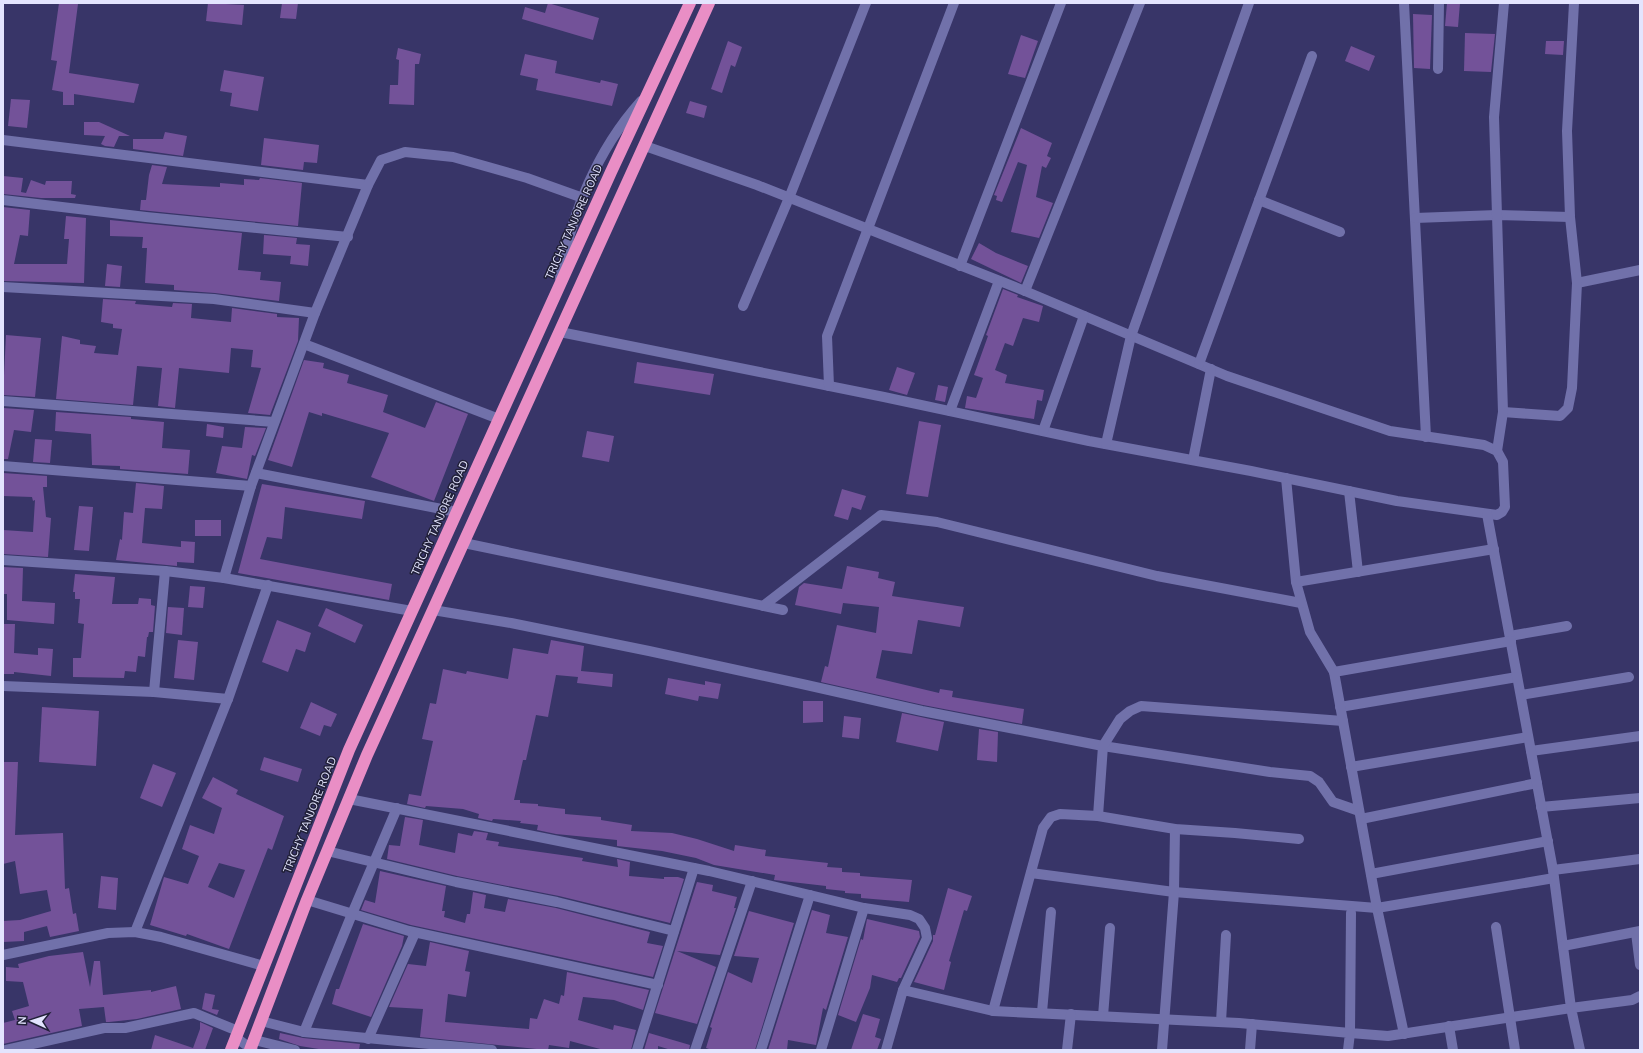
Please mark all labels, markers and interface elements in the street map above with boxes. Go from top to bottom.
street label: TRICHY TANJORE ROAD [542,162,606,282]
street label: TRICHY TANJORE ROAD [408,458,472,578]
street label: TRICHY TANJORE ROAD [280,755,340,875]
north arrow [12,1001,52,1041]
text: N [15,1016,30,1025]

